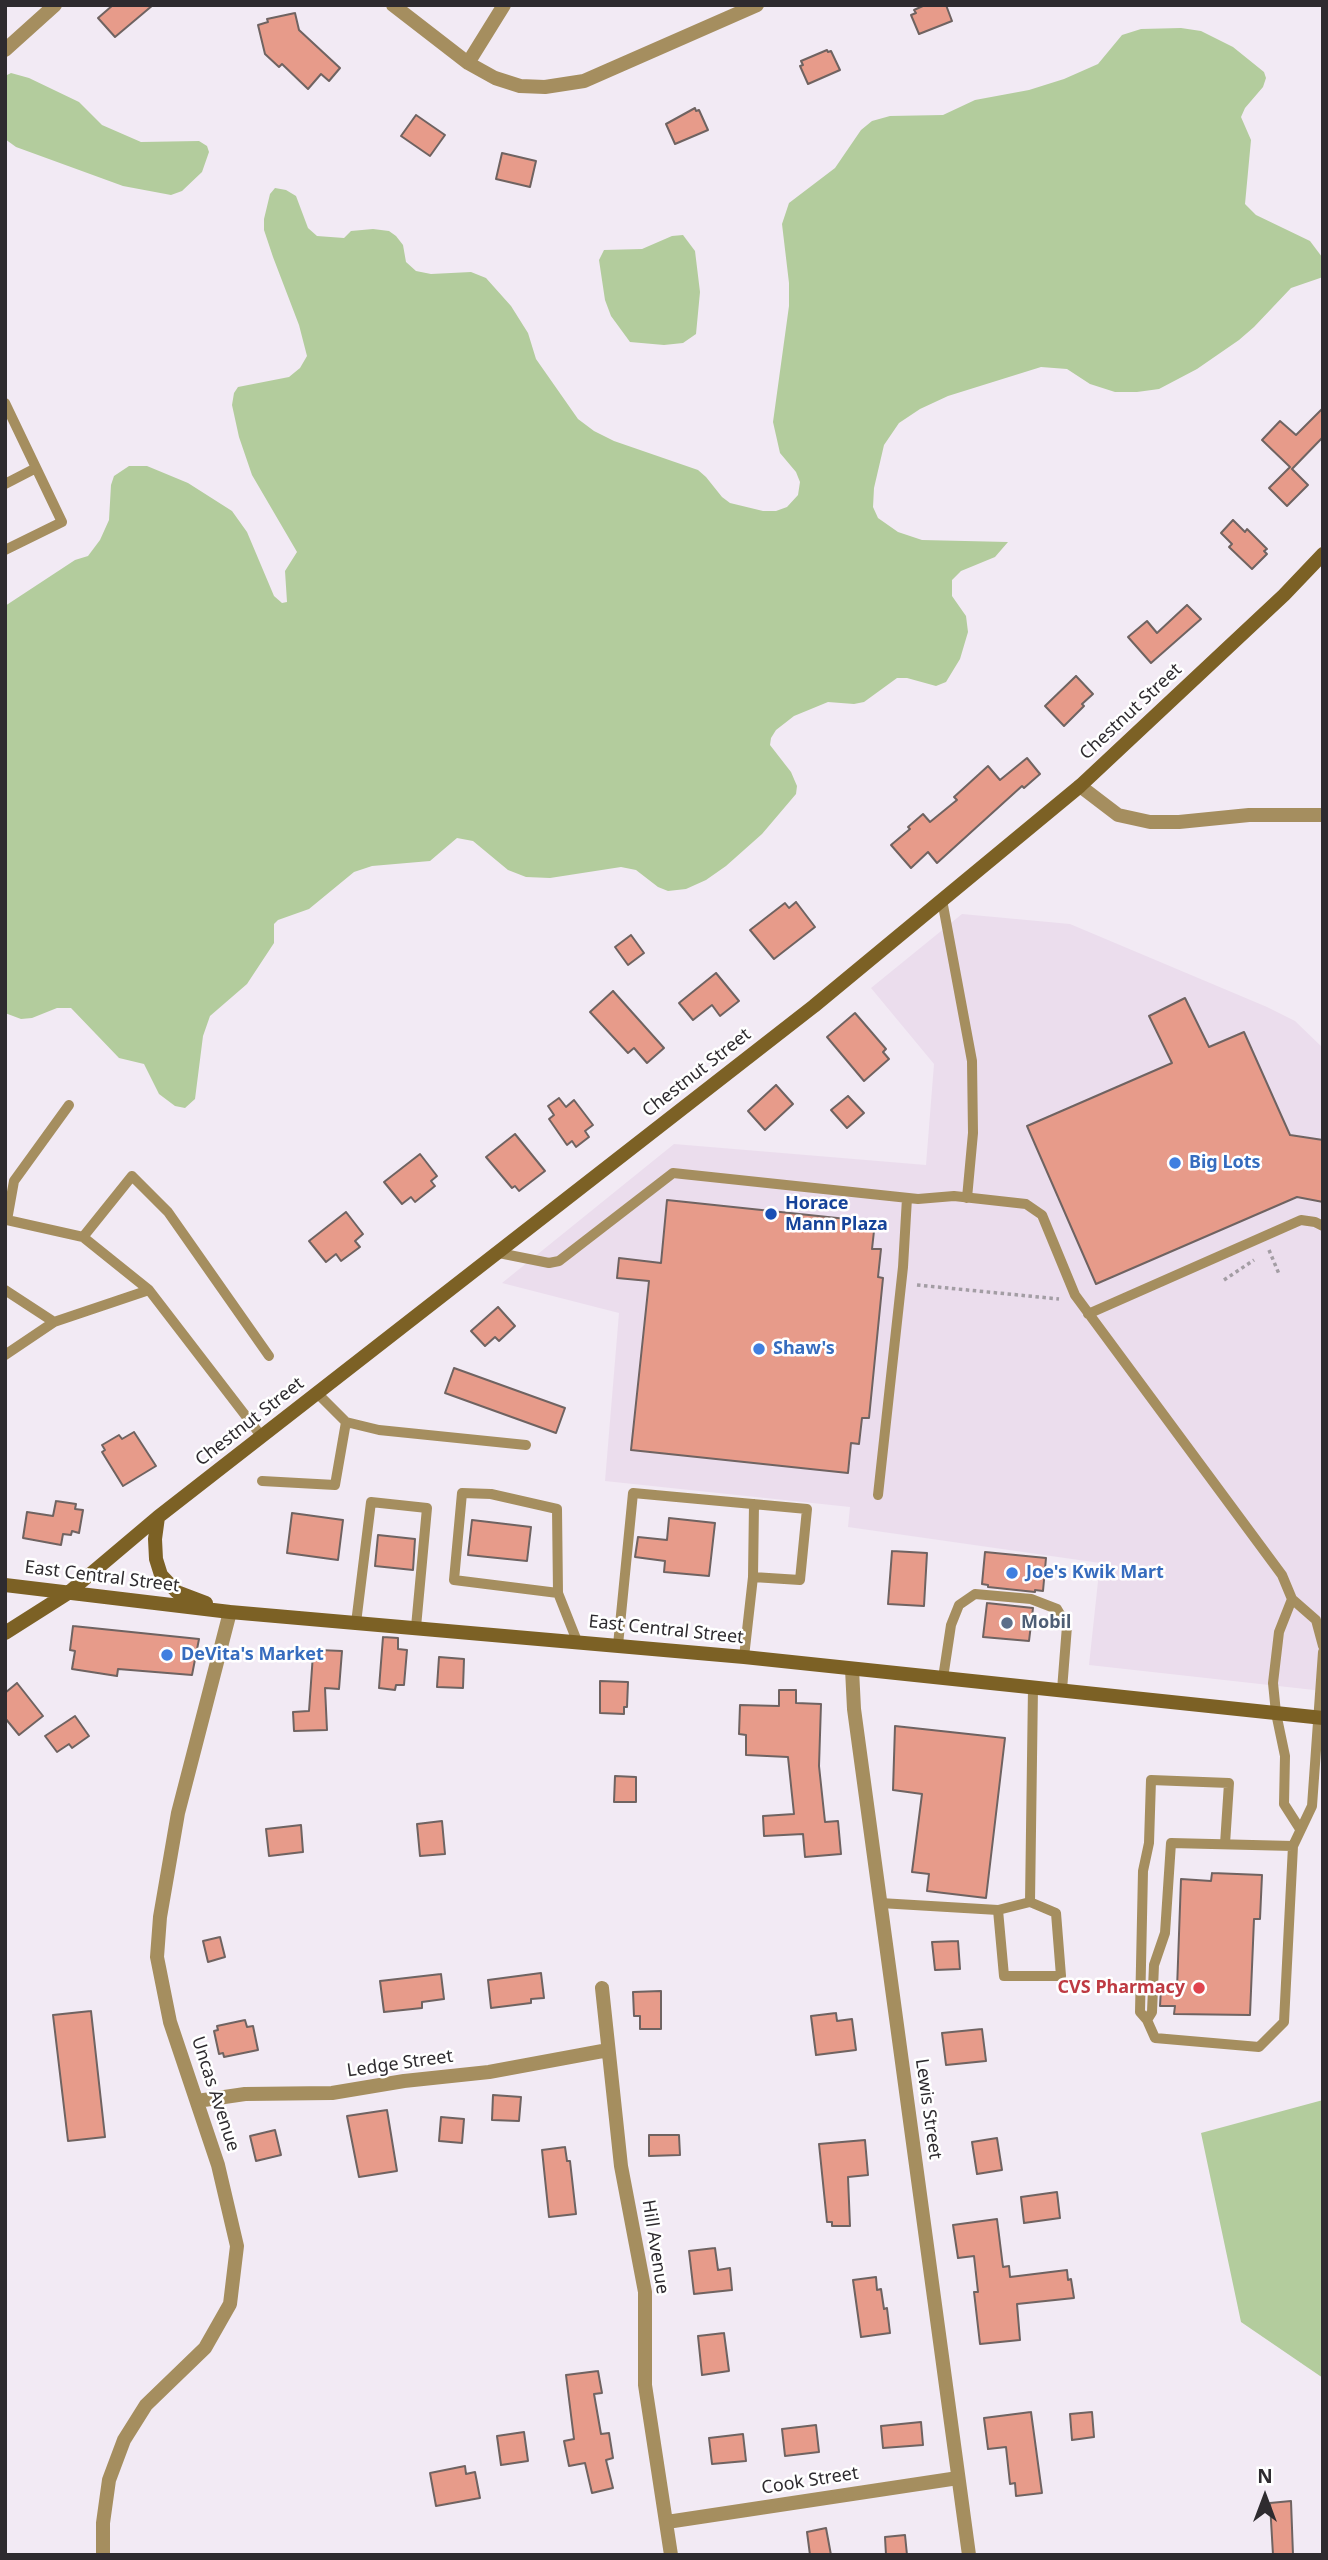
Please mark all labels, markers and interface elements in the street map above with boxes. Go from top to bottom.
street label: Chestnut Street [1076,659,1186,765]
street label: Chestnut Street [639,1024,755,1122]
place label: Big Lots [1189,1152,1261,1174]
marker: Big Lots [1167,1155,1183,1171]
place label: Horace Mann Plaza [785,1193,888,1236]
marker: Horace Mann Plaza [763,1206,779,1222]
place label: Shaw's [773,1338,835,1360]
marker: Shaw's [751,1341,767,1357]
street label: Chestnut Street [192,1373,308,1471]
street label: East Central Street [23,1557,181,1597]
place label: Joe's Kwik Mart [1026,1562,1164,1584]
marker: Joe's Kwik Mart [1004,1565,1020,1581]
street label: East Central Street [587,1611,745,1649]
place label: Mobil [1021,1612,1071,1634]
marker: Mobil [999,1615,1015,1631]
place label: DeVita's Market [181,1644,324,1666]
marker: DeVita's Market [159,1647,175,1663]
place label: CVS Pharmacy [1058,1977,1185,1999]
marker: CVS Pharmacy [1191,1980,1207,1996]
street label: Uncas Avenue [186,2034,244,2154]
street label: Ledge Street [346,2046,454,2082]
street label: Lewis Street [910,2057,946,2161]
street label: Hill Avenue [637,2198,673,2296]
north arrow [1230,2462,1300,2532]
street label: Cook Street [760,2463,860,2499]
text: N [1257,2463,1273,2489]

